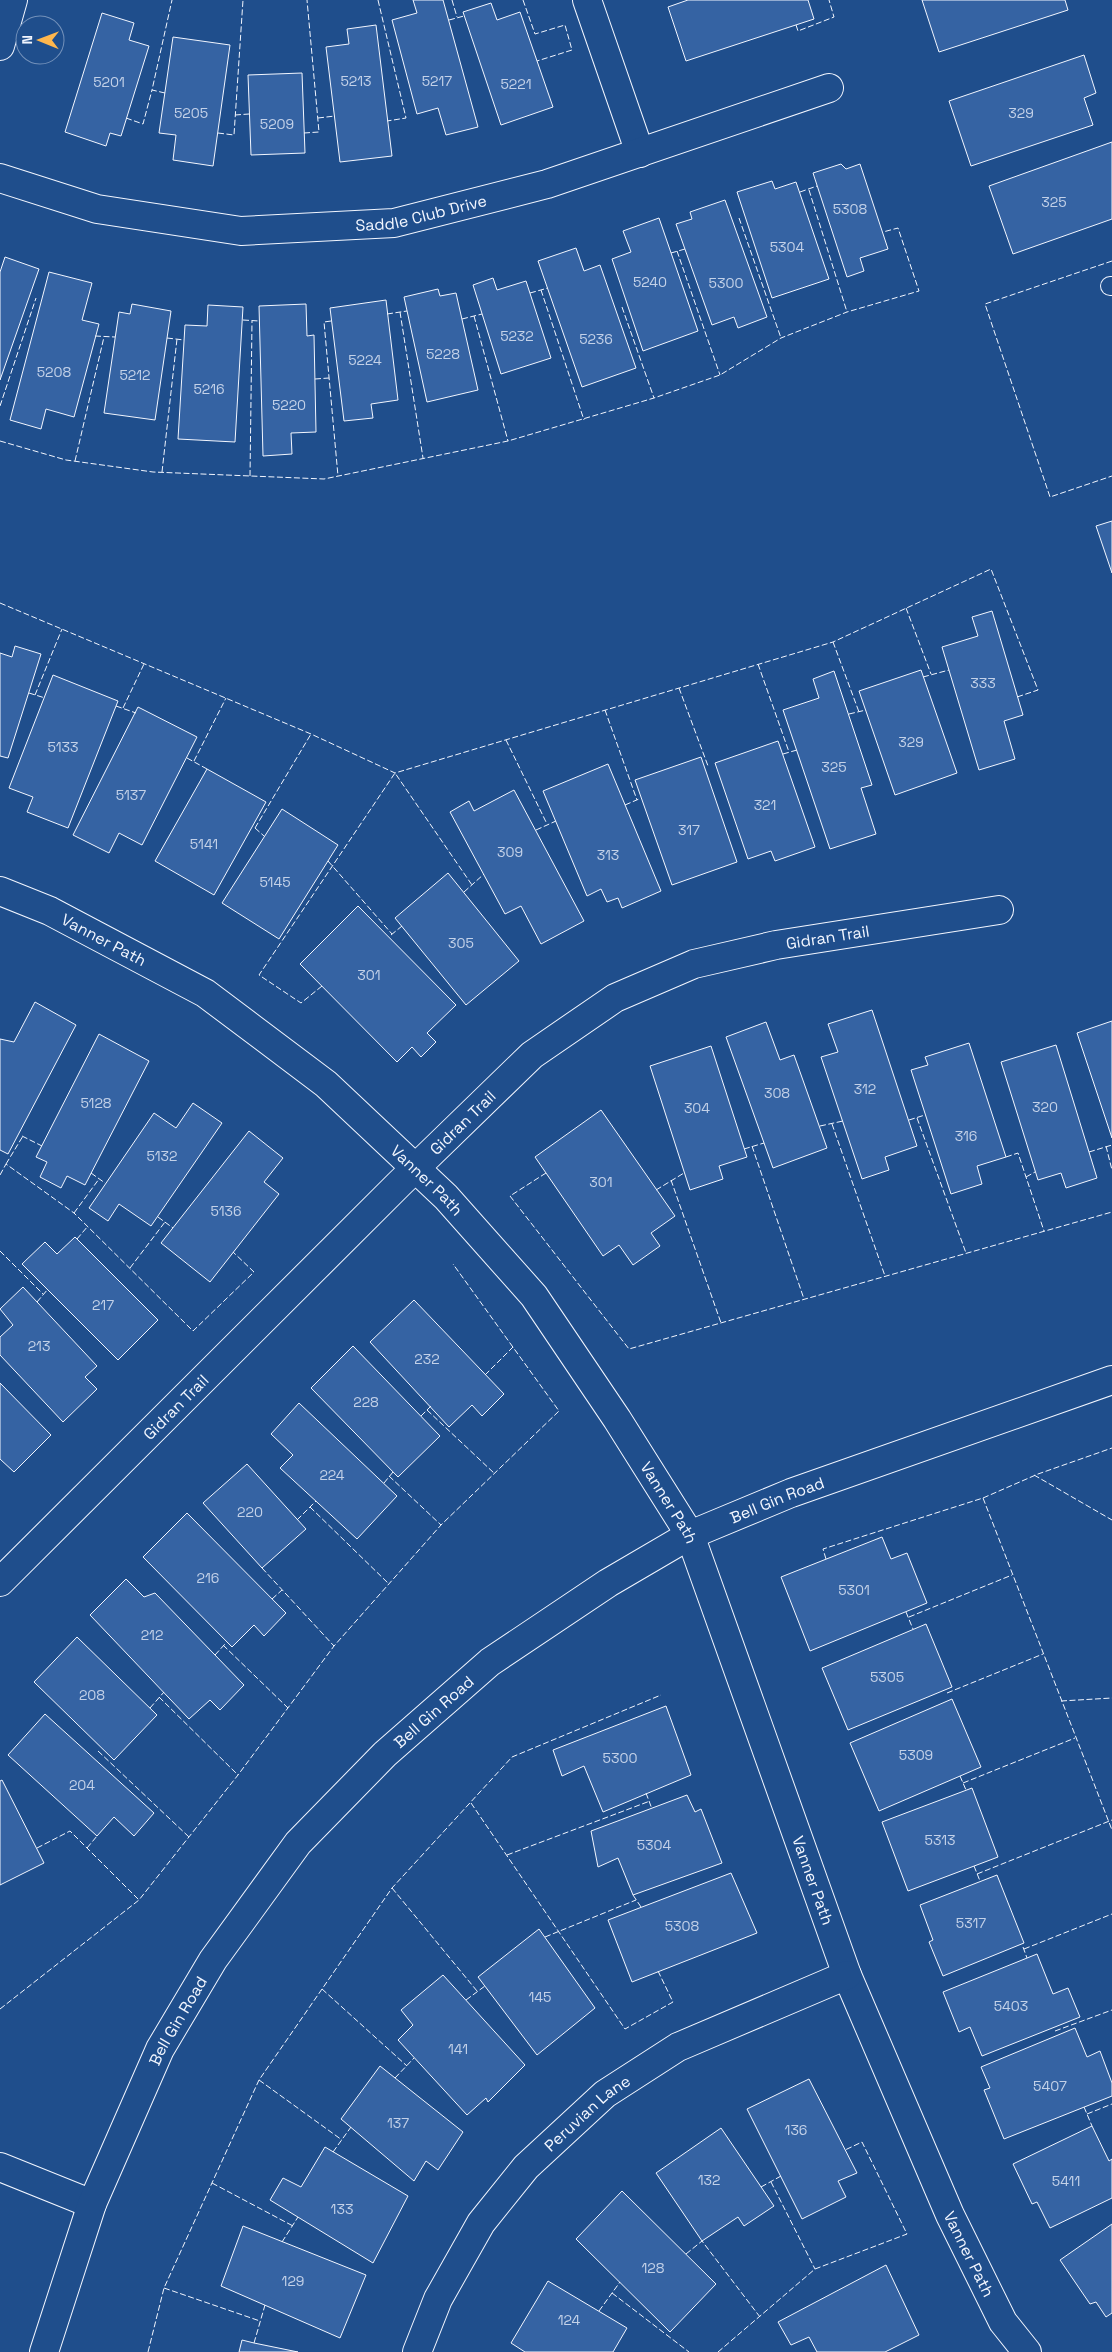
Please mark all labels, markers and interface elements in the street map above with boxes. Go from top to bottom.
north arrow [15,15,65,65]
text: N [18,35,36,45]
house number: 5213 [340,72,372,90]
house number: 5217 [422,72,452,90]
house number: 5201 [93,73,125,91]
house number: 5221 [500,75,532,93]
house number: 5205 [174,104,208,122]
house number: 329 [1008,104,1034,122]
house number: 5209 [260,115,294,133]
street label: Saddle Club Drive [355,190,489,236]
house number: 325 [1041,193,1067,211]
house number: 5308 [833,200,868,218]
house number: 5304 [770,238,805,256]
house number: 5240 [633,273,667,291]
house number: 5300 [709,274,743,292]
house number: 5232 [500,327,534,345]
house number: 5236 [579,330,613,348]
house number: 5228 [426,345,460,363]
house number: 5224 [348,351,382,369]
house number: 5208 [37,363,71,381]
house number: 5212 [119,366,151,384]
house number: 5216 [193,380,225,398]
house number: 5220 [272,396,306,414]
house number: 333 [970,674,996,692]
house number: 329 [898,733,924,751]
house number: 5133 [48,738,78,756]
house number: 325 [821,758,847,776]
house number: 5137 [116,786,146,804]
house number: 321 [754,796,776,814]
house number: 317 [678,821,700,839]
house number: 5141 [190,835,218,853]
house number: 309 [497,843,523,861]
house number: 313 [597,846,619,864]
house number: 5145 [259,873,291,891]
street label: Vanner Path [58,909,150,971]
street label: Gidran Trail [784,920,871,954]
house number: 305 [448,934,474,952]
house number: 301 [357,966,381,984]
house number: 312 [854,1080,876,1098]
house number: 308 [764,1084,790,1102]
street label: Gidran Trail [425,1086,500,1160]
house number: 5128 [80,1094,112,1112]
house number: 320 [1032,1098,1058,1116]
house number: 304 [684,1099,710,1117]
house number: 316 [955,1127,977,1145]
street label: Vanner Path [386,1140,468,1220]
house number: 5132 [147,1147,177,1165]
house number: 301 [589,1173,613,1191]
house number: 5136 [210,1202,242,1220]
house number: 217 [92,1296,114,1314]
house number: 213 [28,1337,50,1355]
house number: 232 [414,1350,440,1368]
street label: Gidran Trail [139,1370,213,1444]
house number: 228 [353,1393,379,1411]
street label: Vanner Path [635,1458,702,1546]
house number: 224 [319,1466,345,1484]
street label: Bell Gin Road [727,1472,827,1528]
house number: 220 [237,1503,263,1521]
house number: 216 [197,1569,219,1587]
house number: 5301 [838,1581,870,1599]
house number: 212 [141,1626,163,1644]
house number: 5305 [870,1668,904,1686]
street label: Bell Gin Road [389,1671,478,1753]
house number: 208 [79,1686,105,1704]
house number: 5309 [899,1746,933,1764]
house number: 5300 [603,1749,637,1767]
house number: 204 [69,1776,95,1794]
house number: 5313 [925,1831,955,1849]
street label: Vanner Path [787,1833,838,1928]
house number: 5304 [637,1836,672,1854]
house number: 5317 [956,1914,986,1932]
house number: 5308 [665,1917,700,1935]
street label: Bell Gin Road [144,1973,212,2069]
house number: 145 [529,1988,552,2006]
house number: 5403 [994,1997,1028,2015]
house number: 141 [448,2040,468,2058]
street label: Peruvian Lane [540,2070,635,2156]
house number: 5407 [1033,2077,1067,2095]
house number: 137 [387,2114,409,2132]
house number: 136 [785,2121,807,2139]
house number: 132 [698,2171,720,2189]
house number: 5411 [1052,2172,1080,2190]
house number: 133 [331,2200,353,2218]
street label: Vanner Path [939,2208,999,2300]
house number: 128 [641,2259,665,2277]
house number: 129 [282,2272,304,2290]
house number: 124 [558,2311,581,2329]

